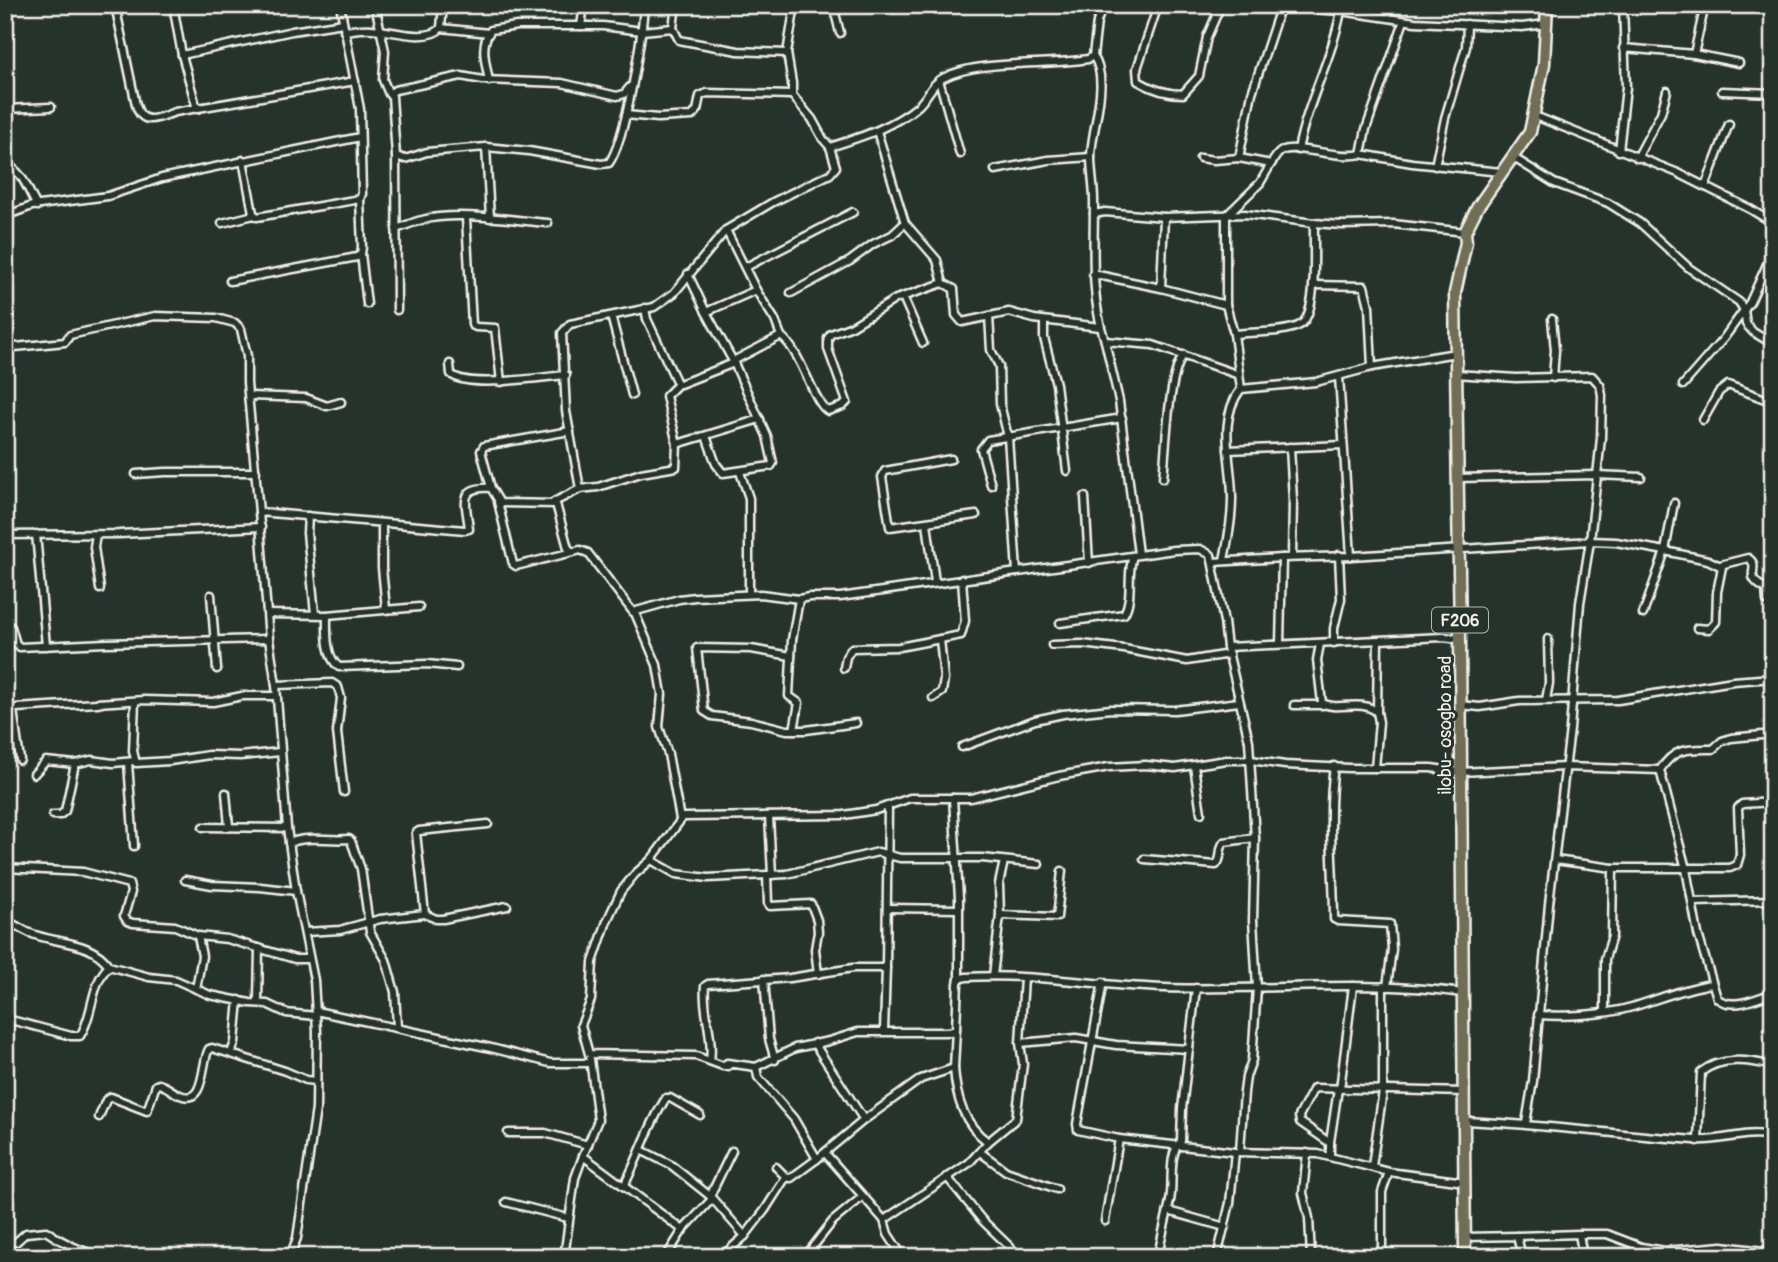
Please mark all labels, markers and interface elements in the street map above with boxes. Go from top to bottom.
road number: F206 [1432,608,1488,632]
street label: ilobu- osogbo road [1434,656,1457,794]

